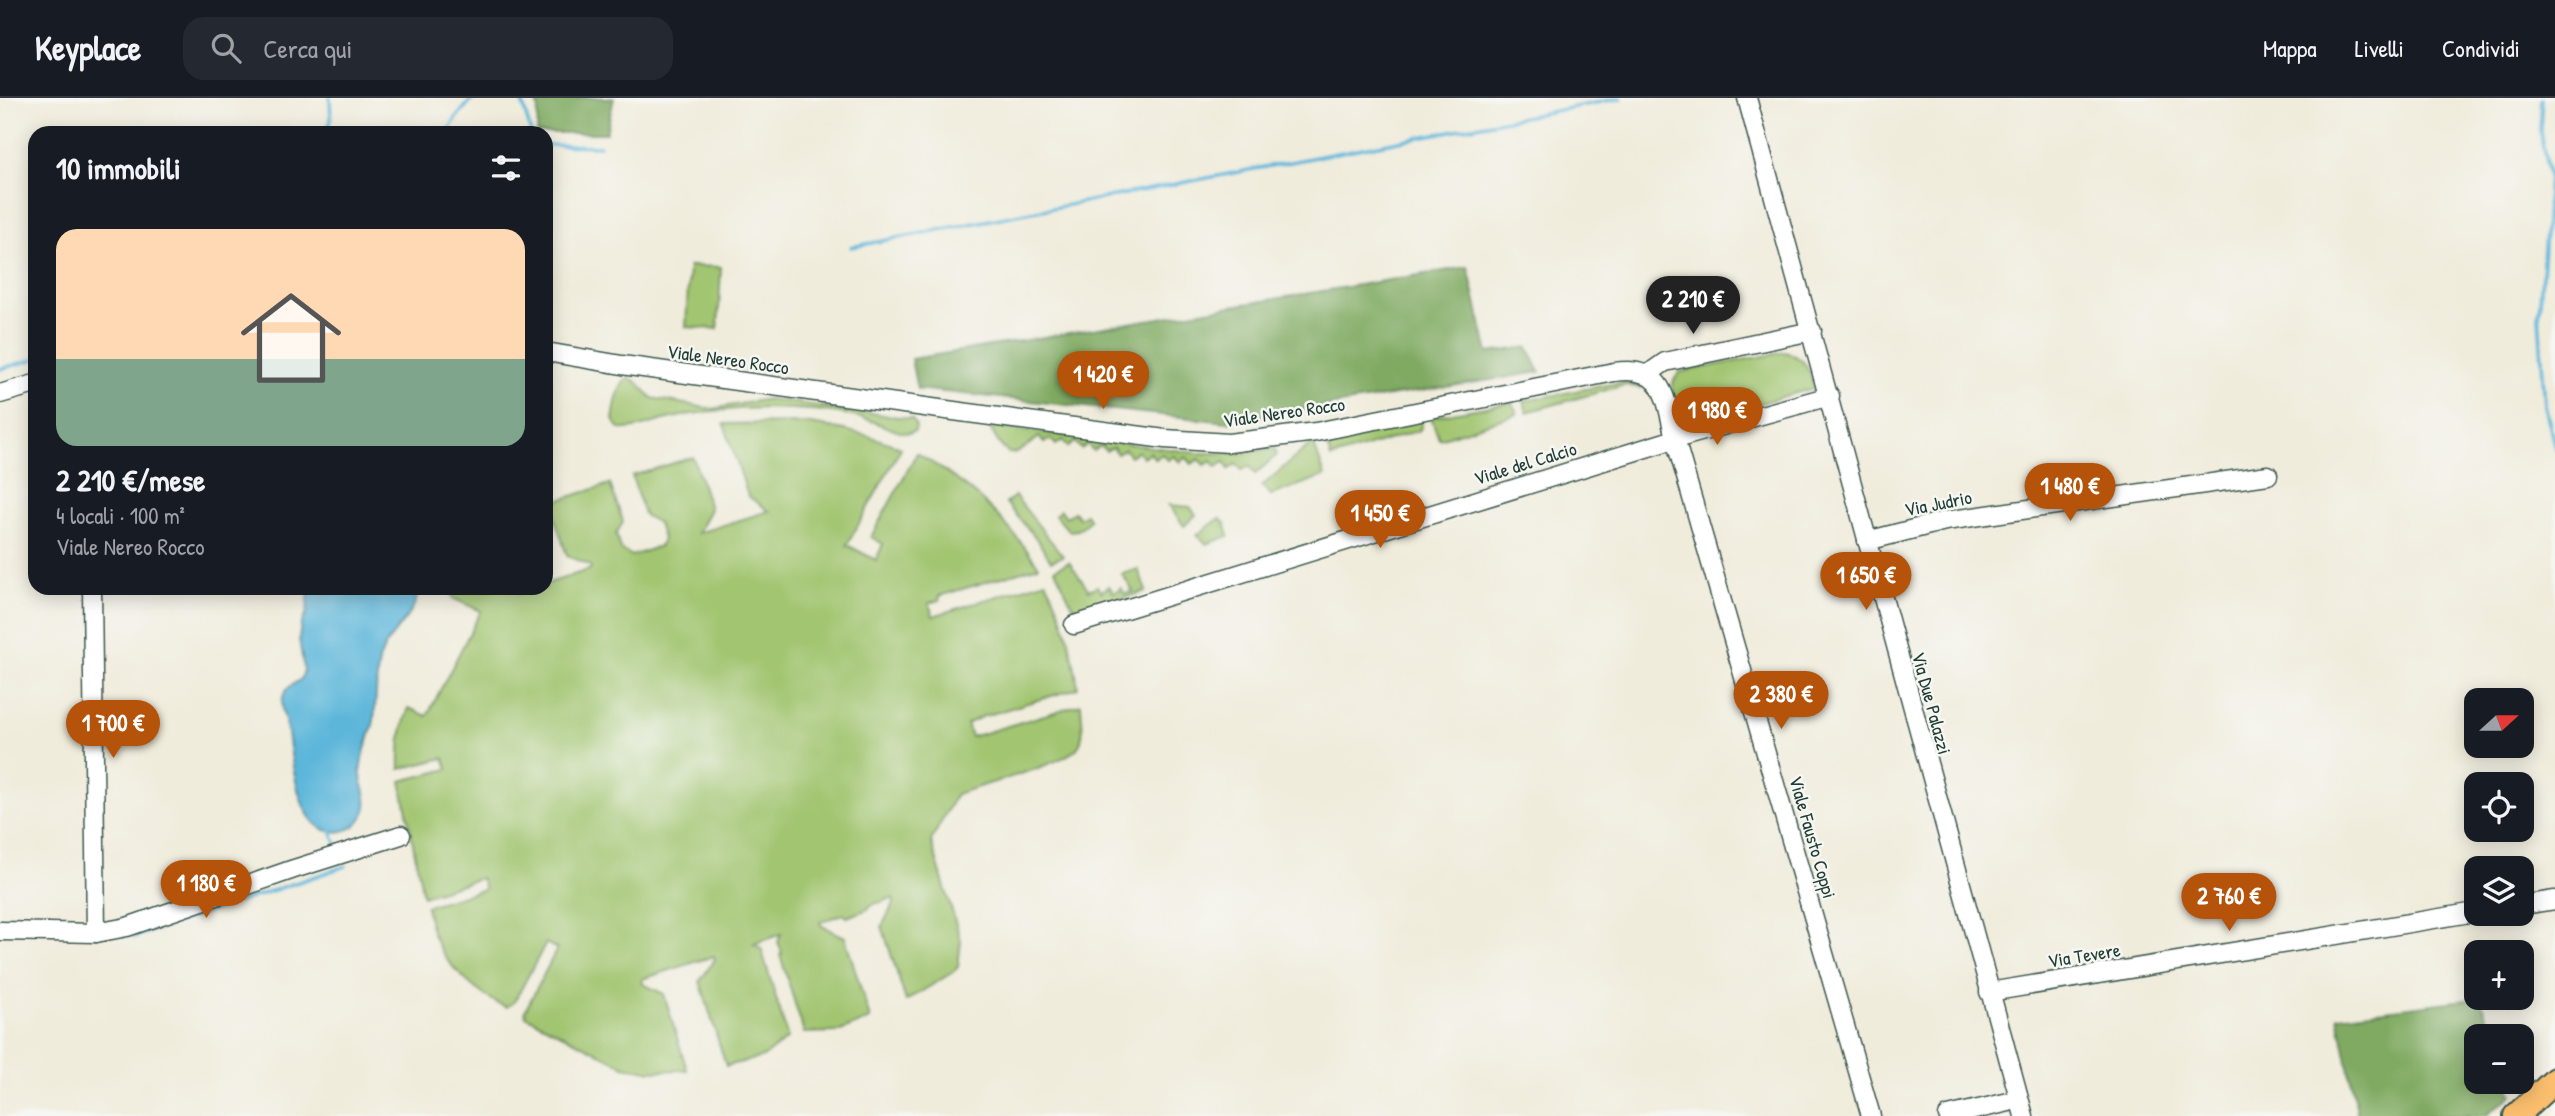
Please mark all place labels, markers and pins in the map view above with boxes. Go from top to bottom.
pin: 2 210 € [1628,276,1758,336]
pin: 1 420 € [1038,352,1168,411]
pin: 1 980 € [1652,388,1782,447]
pin: 1 480 € [2005,464,2135,523]
pin: 1 450 € [1315,490,1445,550]
pin: 1 650 € [1801,552,1931,612]
pin: 2 380 € [1716,672,1846,731]
pin: 1 700 € [48,700,178,760]
pin: 1 180 € [141,860,271,920]
pin: 2 760 € [2164,874,2294,933]

